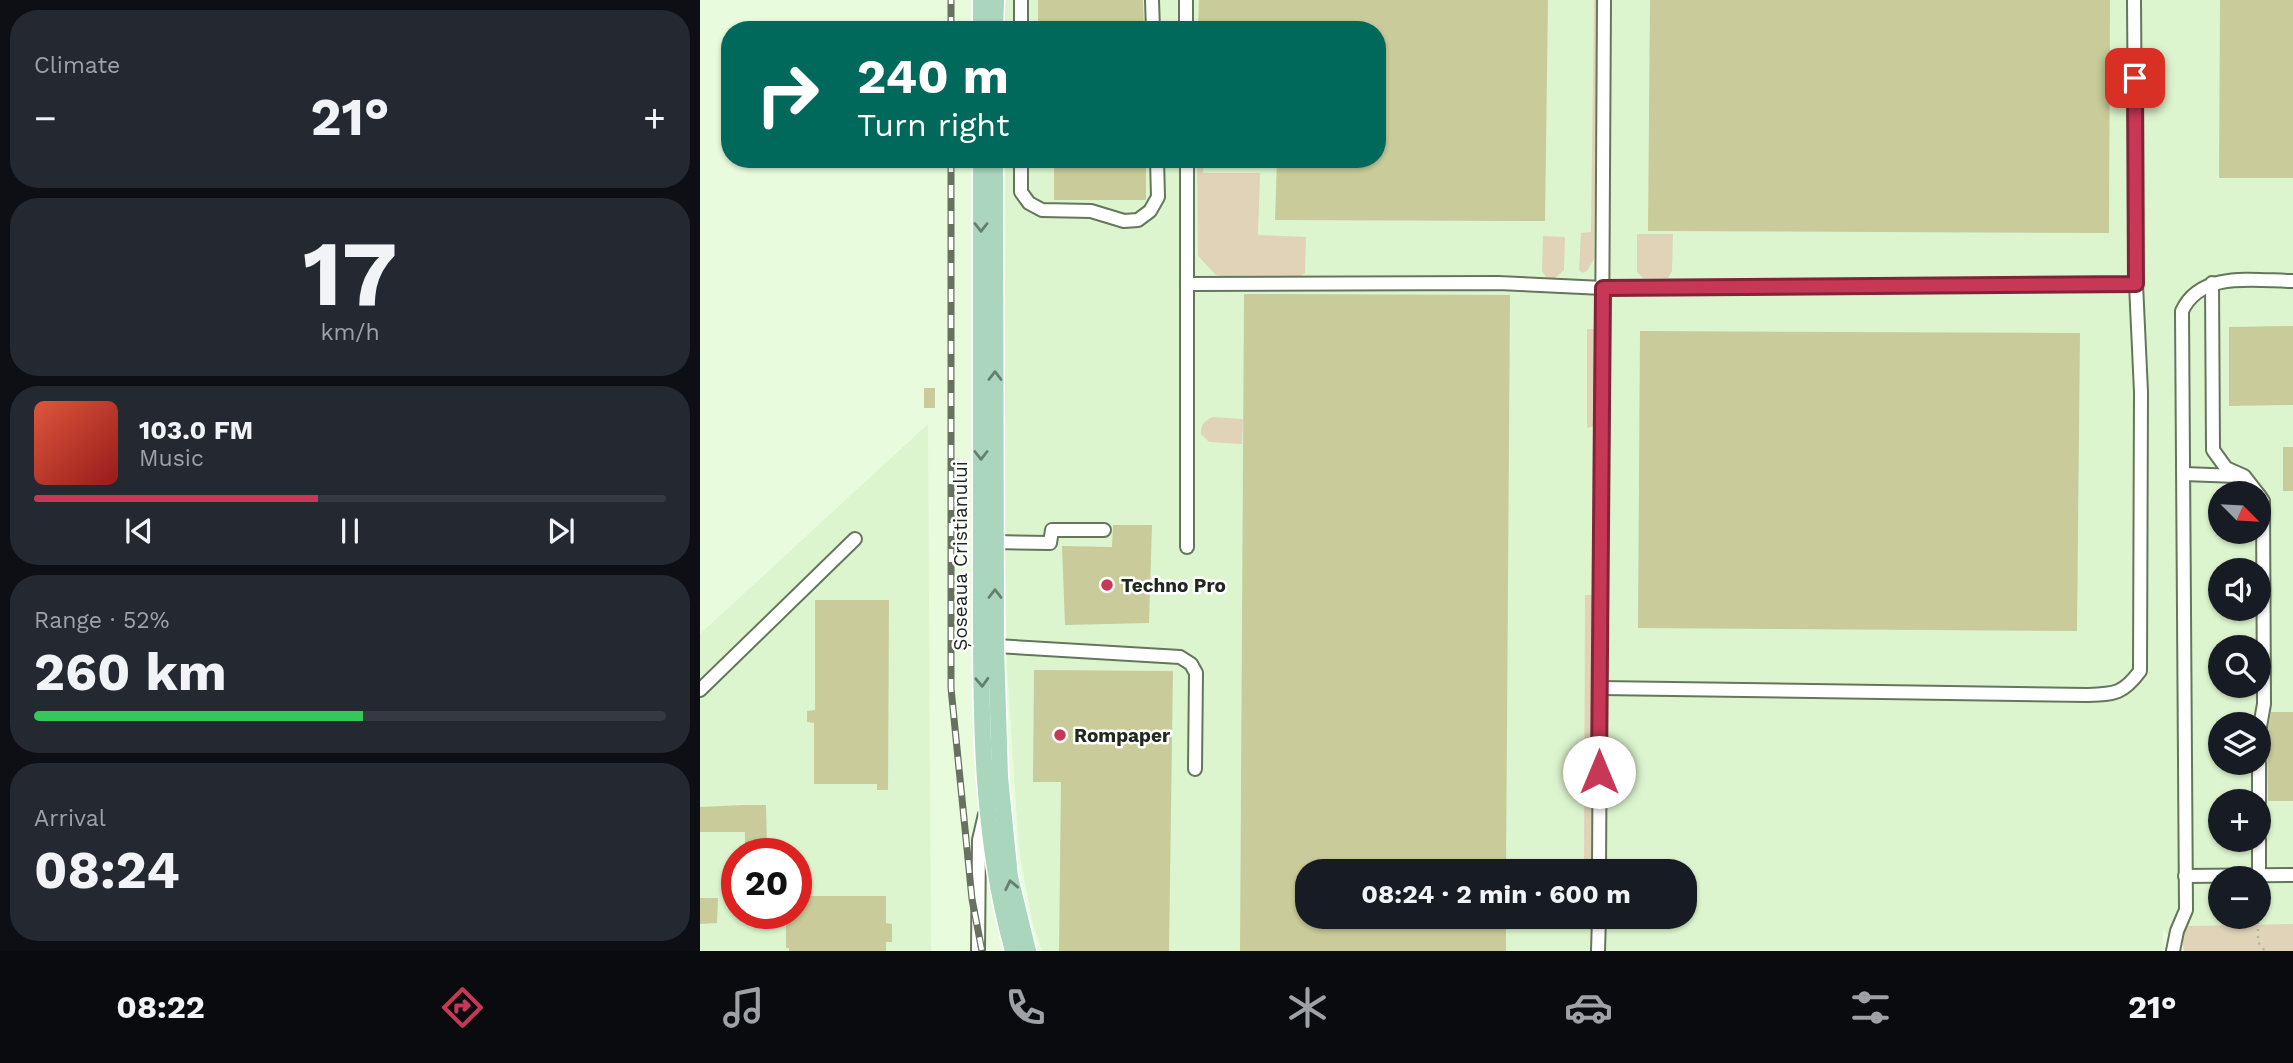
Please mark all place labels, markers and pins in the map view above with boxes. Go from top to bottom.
pin [2105,48,2165,108]
place label: Techno Pro [1121,574,1226,597]
marker: Techno Pro [1099,577,1115,593]
place label: Rompaper [1074,724,1171,747]
marker: Rompaper [1052,727,1068,743]

